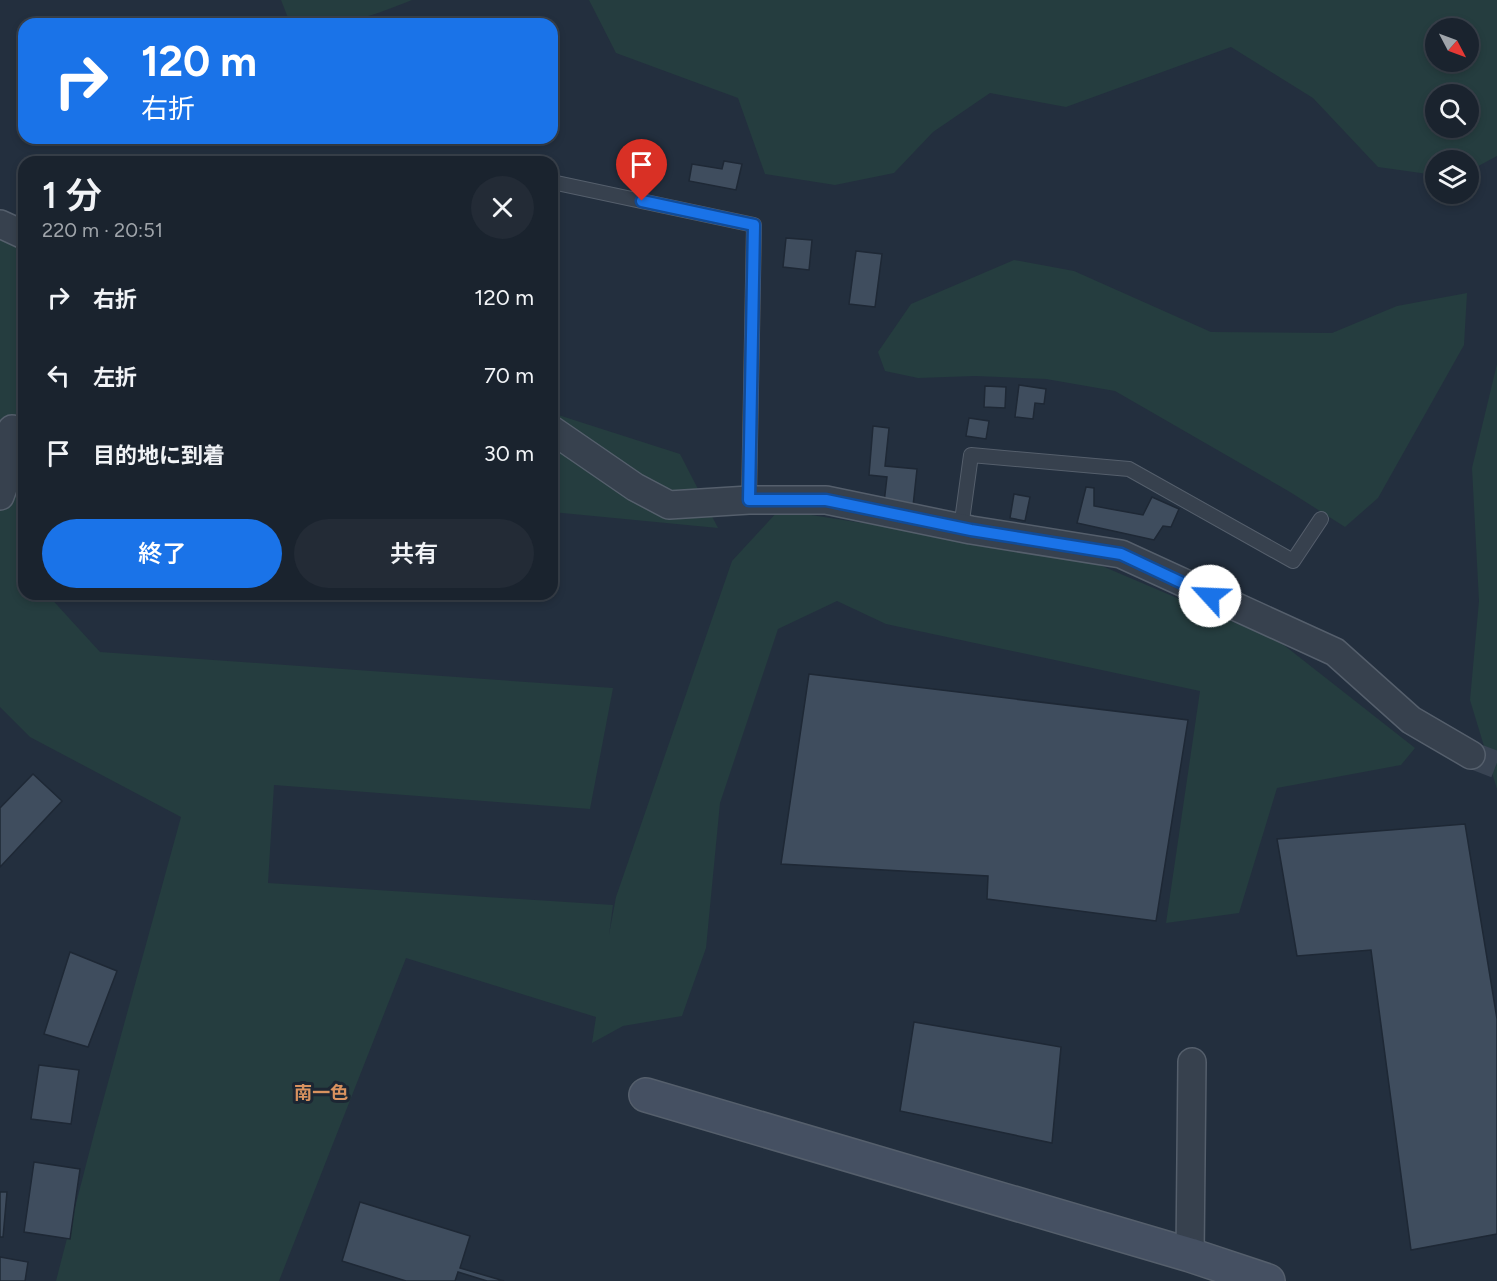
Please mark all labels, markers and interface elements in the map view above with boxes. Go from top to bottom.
north arrow [1425,18,1479,72]
map controls [1425,18,1479,204]
text: 120 m [141,36,257,87]
icon: right [42,42,120,120]
button: search [1425,84,1479,138]
text: 右折 [141,92,195,125]
pin [616,139,667,201]
icon: arrive [625,148,658,181]
button: layers [1425,150,1479,204]
text: 1 分 [42,174,102,217]
button: close [471,176,534,239]
text: 220 m · 20:51 [42,218,163,242]
icon: right [42,281,75,314]
text: 120 m [474,284,534,311]
text: 右折 [93,286,137,313]
icon: left [42,359,75,392]
text: 70 m [484,362,534,389]
text: 左折 [93,364,137,391]
icon: arrive [42,437,75,470]
text: 30 m [484,440,534,467]
text: 目的地に到着 [93,442,225,469]
button: 終了 [42,519,282,588]
button: 共有 [294,519,534,588]
position arrow [1178,564,1242,628]
district label: 南一色 [294,1082,348,1104]

